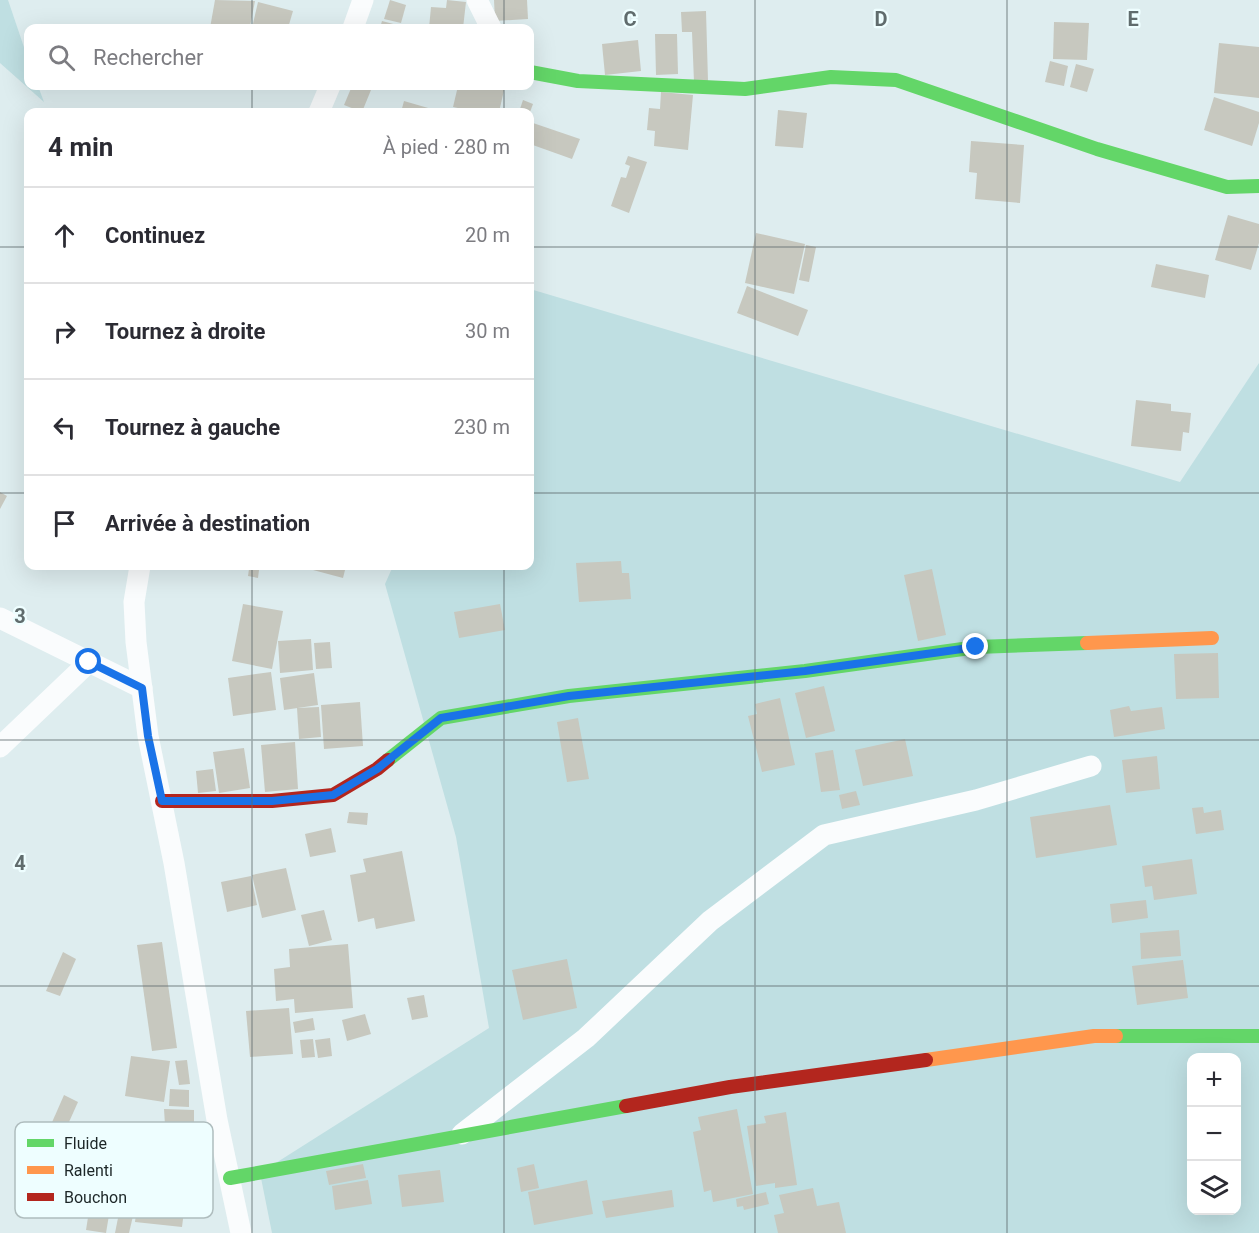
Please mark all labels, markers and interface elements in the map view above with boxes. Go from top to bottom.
text: C [623,7,637,31]
text: D [875,7,888,31]
text: E [1127,7,1139,31]
search box [24,24,534,90]
icon: search [45,41,78,74]
text: Rechercher [93,45,204,70]
text: 4 min [48,132,113,162]
text: À pied · 280 m [383,135,510,159]
icon: ahead [48,219,81,252]
text: Continuez [105,223,205,248]
text: 20 m [465,223,510,247]
icon: right [48,315,81,348]
text: Tournez à droite [105,319,265,344]
text: 30 m [465,319,510,343]
icon: left [48,411,81,444]
text: Tournez à gauche [105,415,280,440]
text: 230 m [454,415,510,439]
icon: arrive [48,507,81,540]
text: Arrivée à destination [105,511,310,536]
text: 3 [14,604,26,628]
route end [962,633,988,659]
route start [75,648,101,674]
text: 4 [14,851,26,875]
map controls [1187,1053,1241,1215]
button: + [1187,1053,1241,1107]
button: − [1187,1107,1241,1161]
legend [15,1122,213,1218]
text: Fluide [64,1134,107,1153]
text: Ralenti [64,1161,113,1180]
button: layers [1187,1161,1241,1215]
text: Bouchon [64,1188,127,1207]

